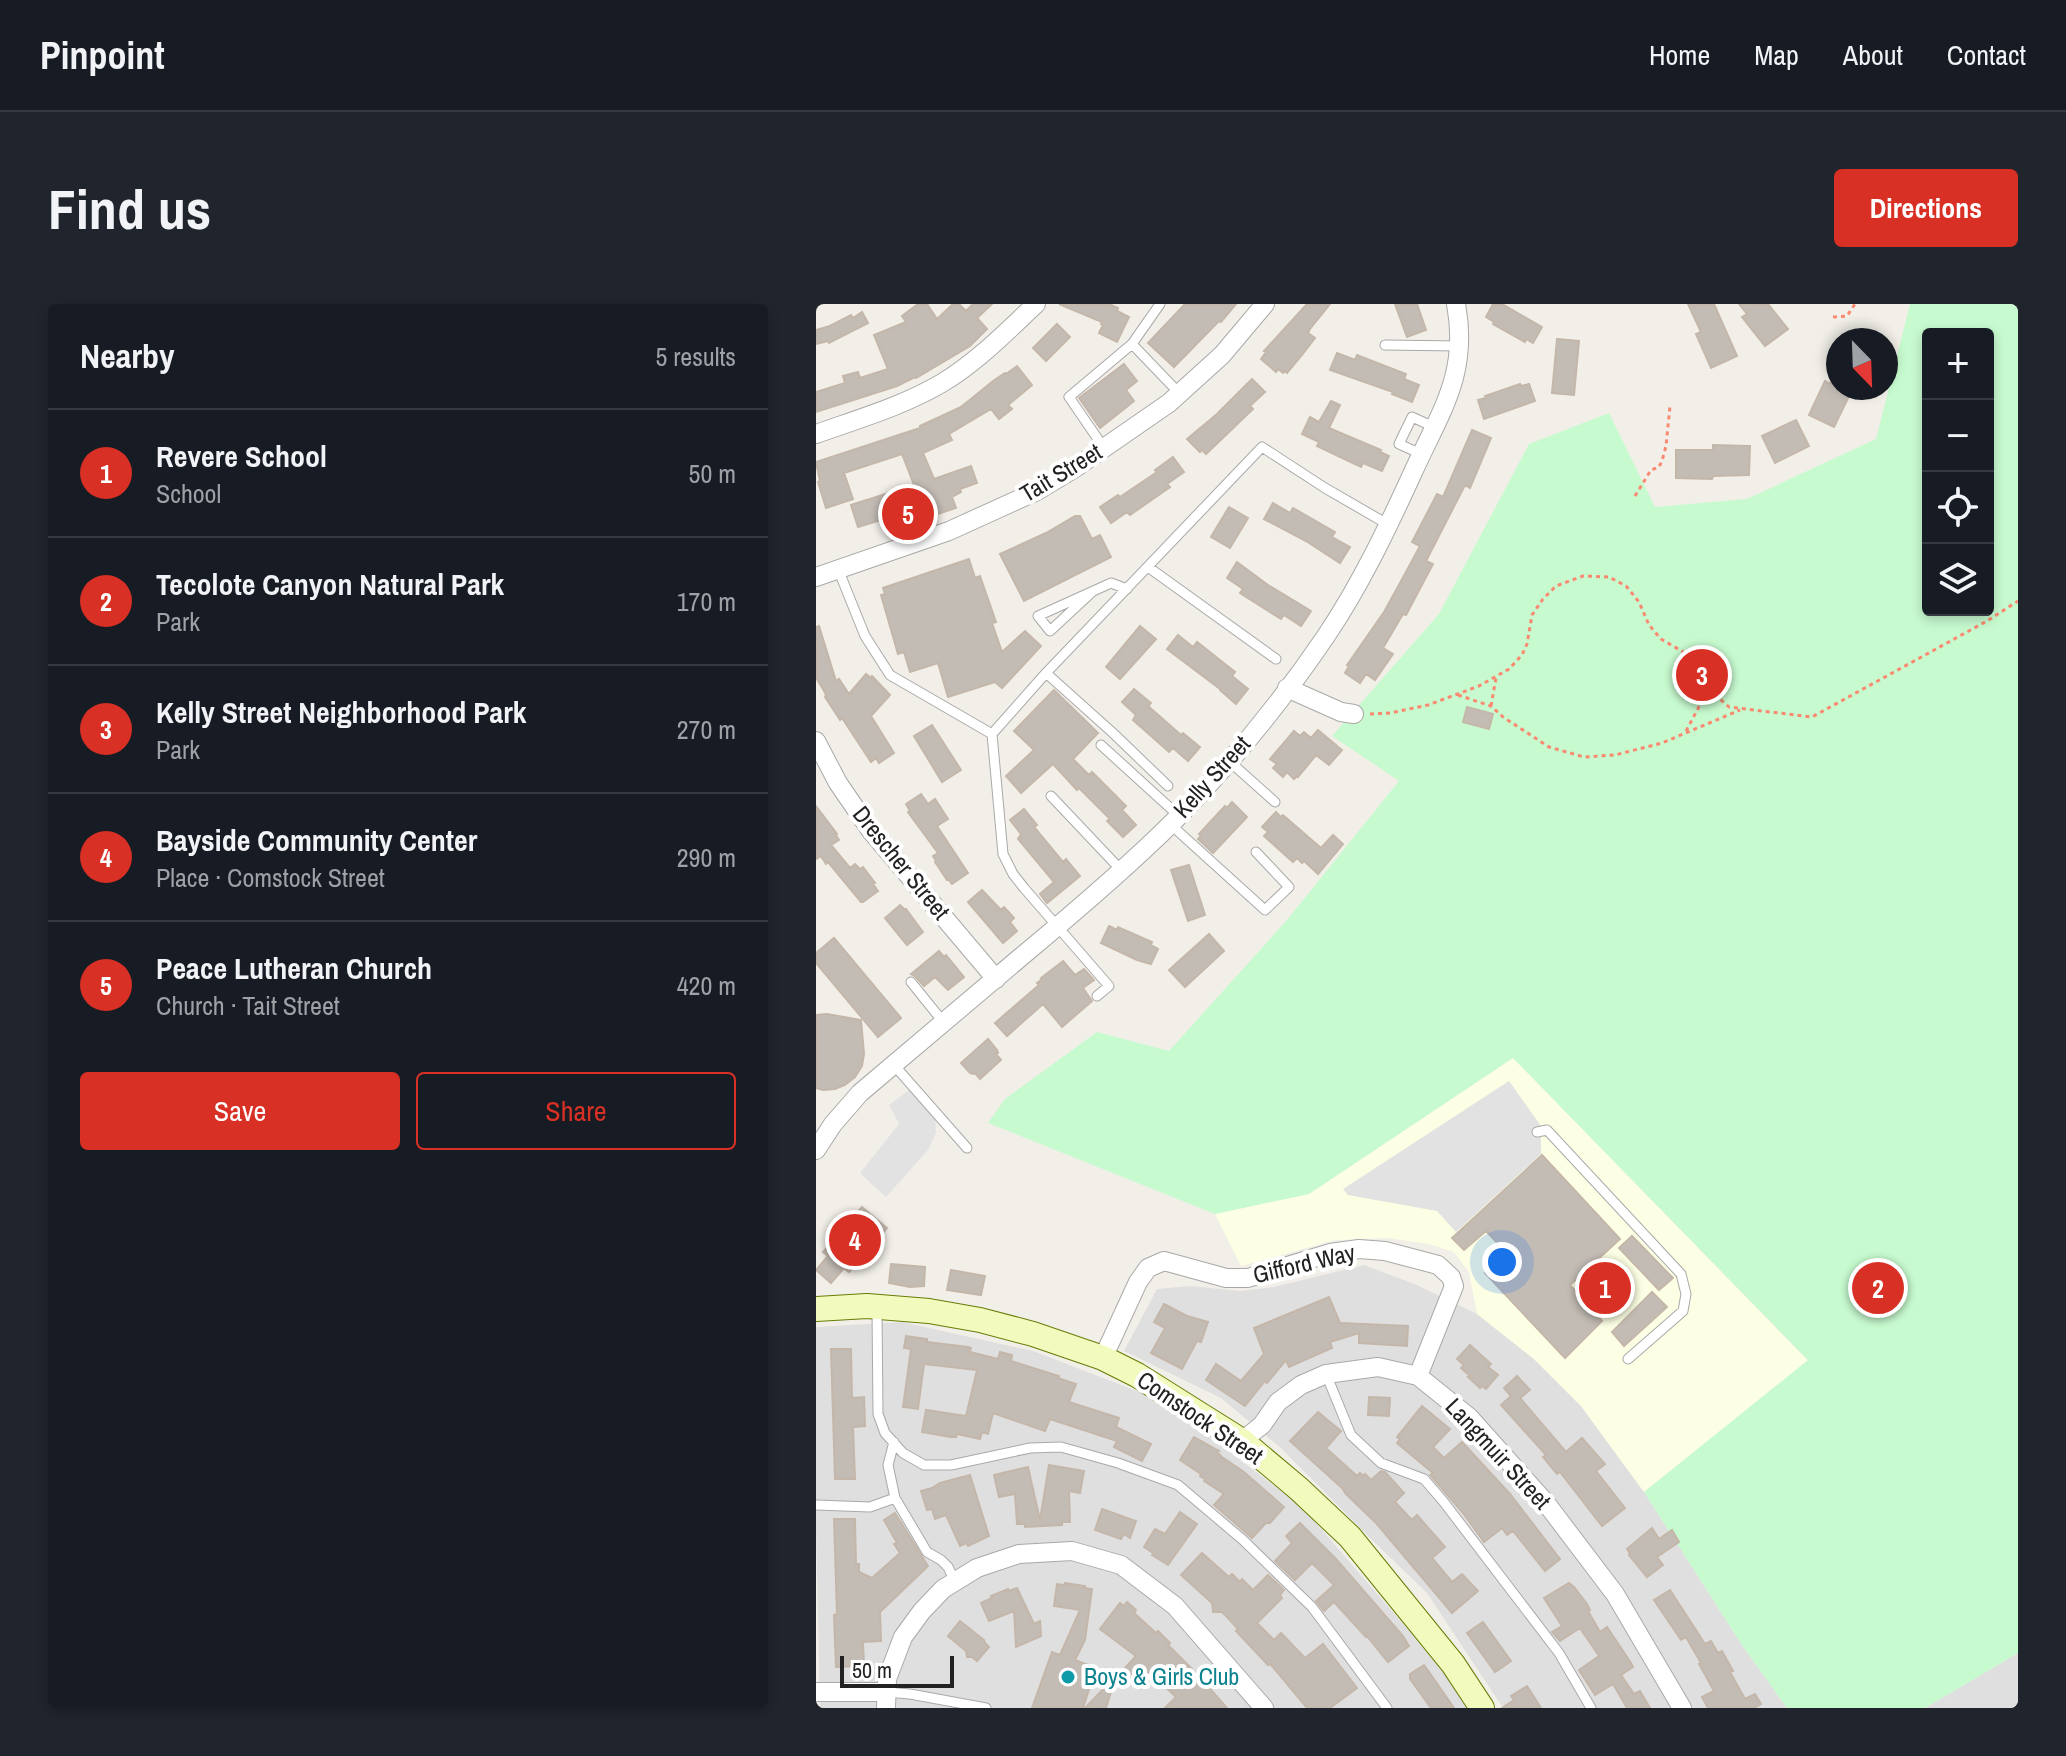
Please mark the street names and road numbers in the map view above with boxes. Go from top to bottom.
street label: Tait Street [1014,435,1108,509]
street label: Kelly Street [1166,728,1257,824]
street label: Drescher Street [846,799,958,926]
street label: Gifford Way [1250,1236,1358,1290]
street label: Comstock Street [1131,1363,1270,1471]
street label: Langmuir Street [1439,1391,1559,1516]

